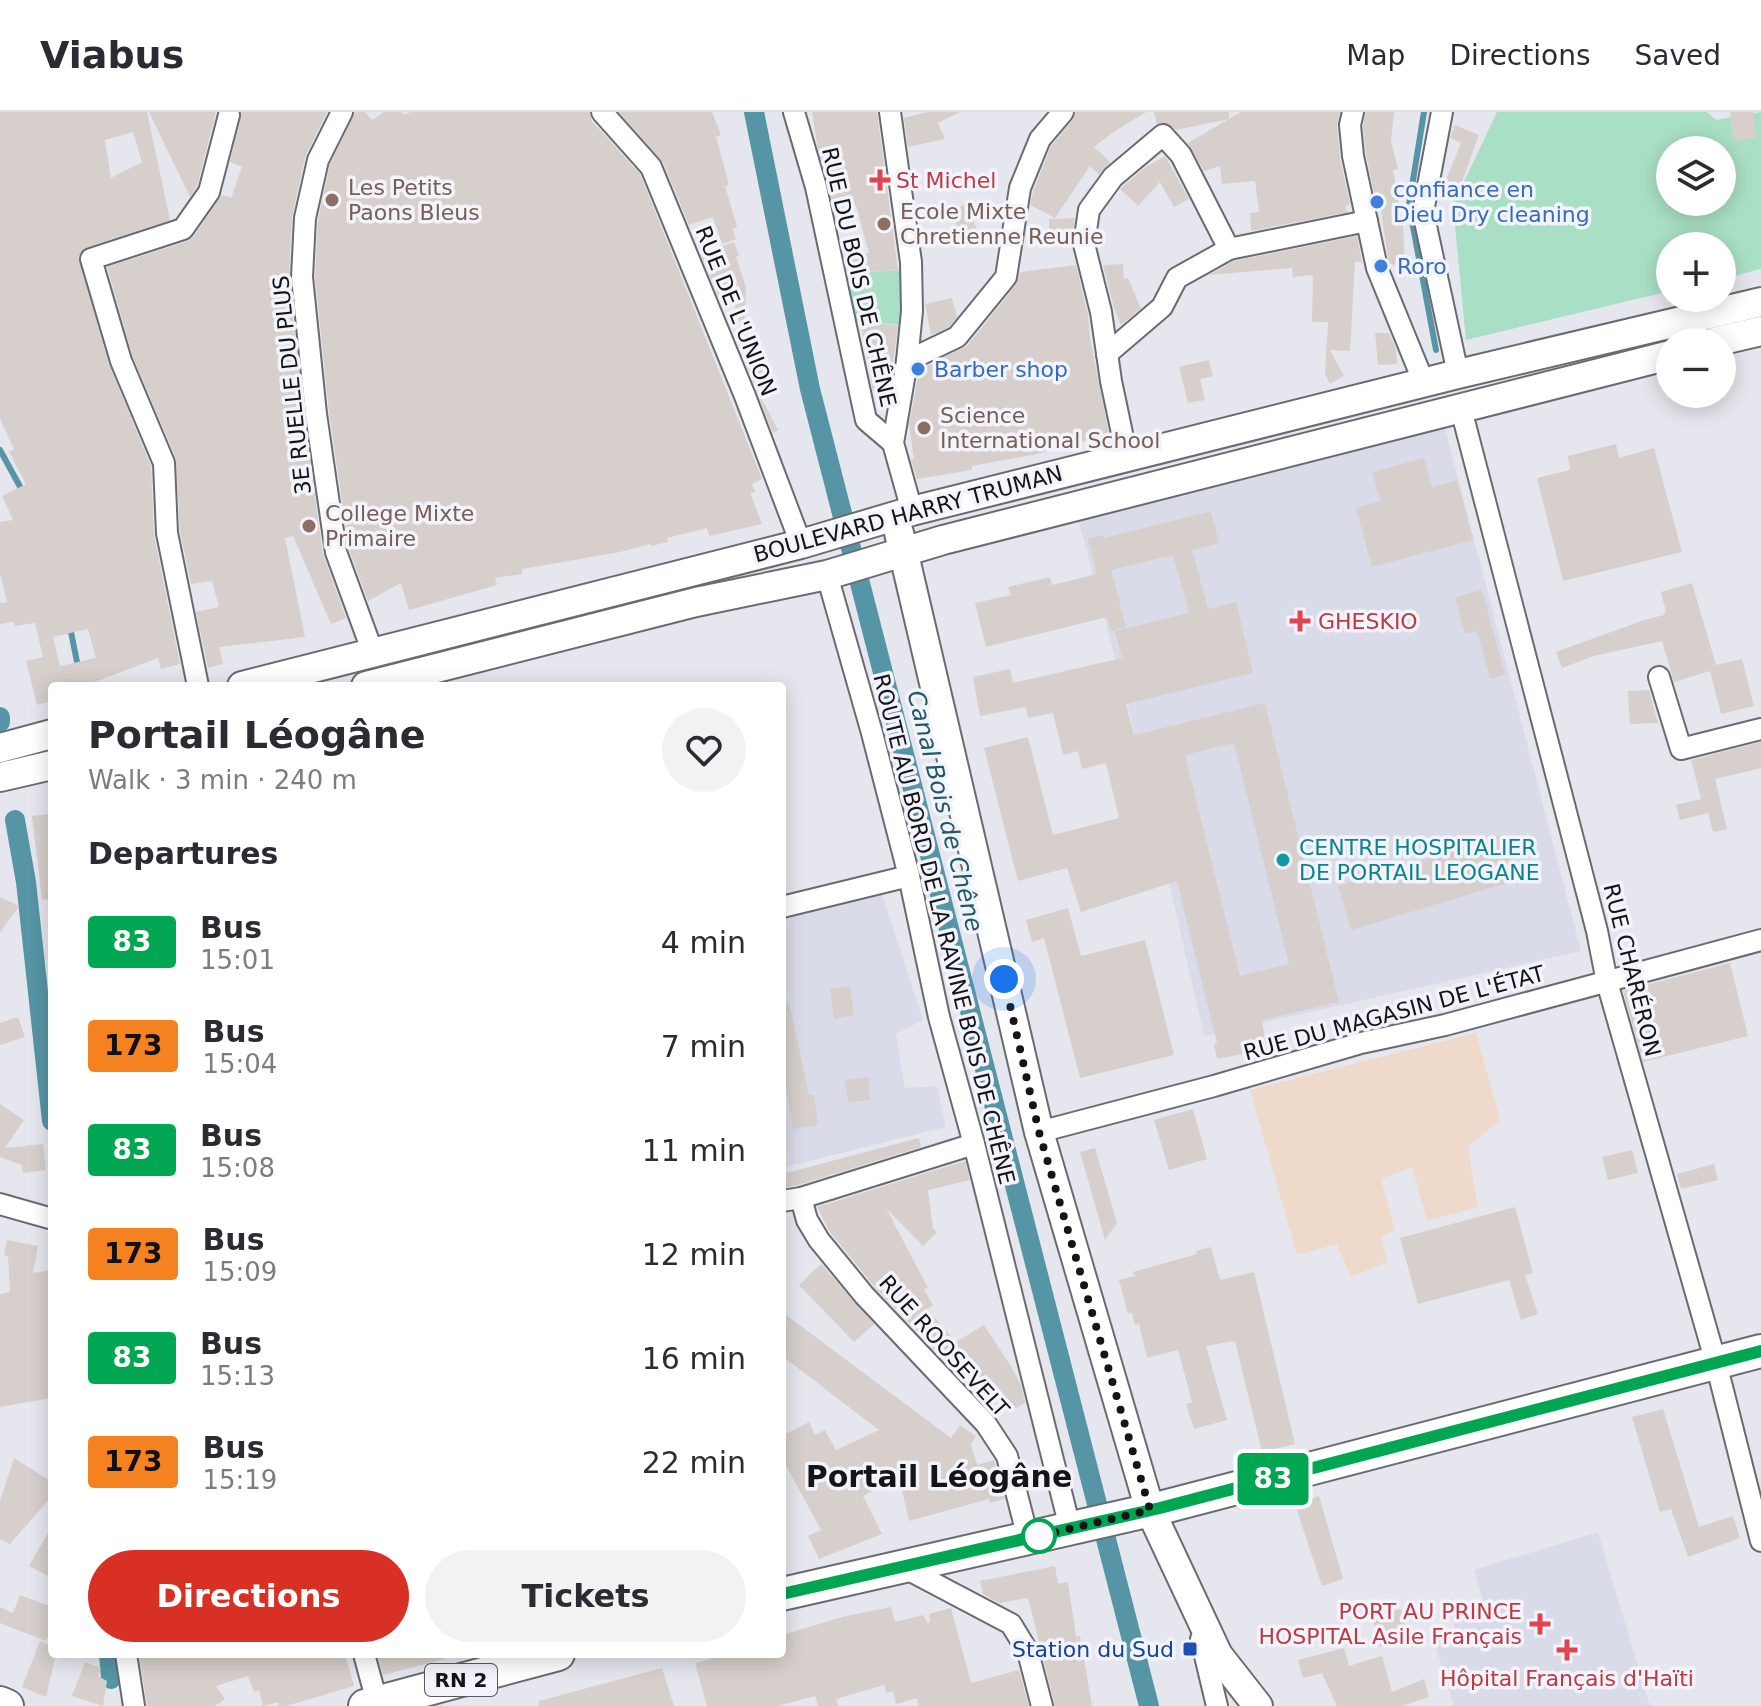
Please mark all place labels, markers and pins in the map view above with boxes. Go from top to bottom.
place label: St Michel [896,168,996,193]
marker: St Michel [871,171,889,189]
place label: Les Petits Paons Bleus [348,175,480,225]
place label: confiance en Dieu Dry cleaning [1393,177,1590,227]
marker: Les Petits Paons Bleus [323,191,341,209]
marker: confiance en Dieu Dry cleaning [1368,193,1386,211]
place label: Ecole Mixte Chretienne Reunie [900,199,1103,249]
marker: Ecole Mixte Chretienne Reunie [875,215,893,233]
place label: Roro [1397,254,1447,279]
marker: Roro [1372,257,1390,275]
place label: Barber shop [934,357,1068,382]
marker: Barber shop [909,360,927,378]
place label: Science International School [940,403,1160,453]
marker: Science International School [915,419,933,437]
place label: College Mixte Primaire [325,501,474,551]
marker: College Mixte Primaire [300,517,318,535]
place label: GHESKIO [1318,609,1418,634]
marker: GHESKIO [1289,610,1311,632]
place label: CENTRE HOSPITALIER DE PORTAIL LEOGANE [1299,835,1540,885]
marker: CENTRE HOSPITALIER DE PORTAIL LEOGANE [1274,851,1292,869]
unlabelled marker [1022,1519,1056,1553]
place label: PORT AU PRINCE HOSPITAL Asile Français [1258,1599,1522,1649]
marker: PORT AU PRINCE HOSPITAL Asile Français [1529,1613,1551,1635]
place label: Station du Sud [1012,1637,1174,1662]
marker: Hôpital Français d'Haïti [1556,1639,1578,1661]
marker: Station du Sud [1181,1640,1199,1658]
place label: Hôpital Français d'Haïti [1440,1666,1694,1691]

